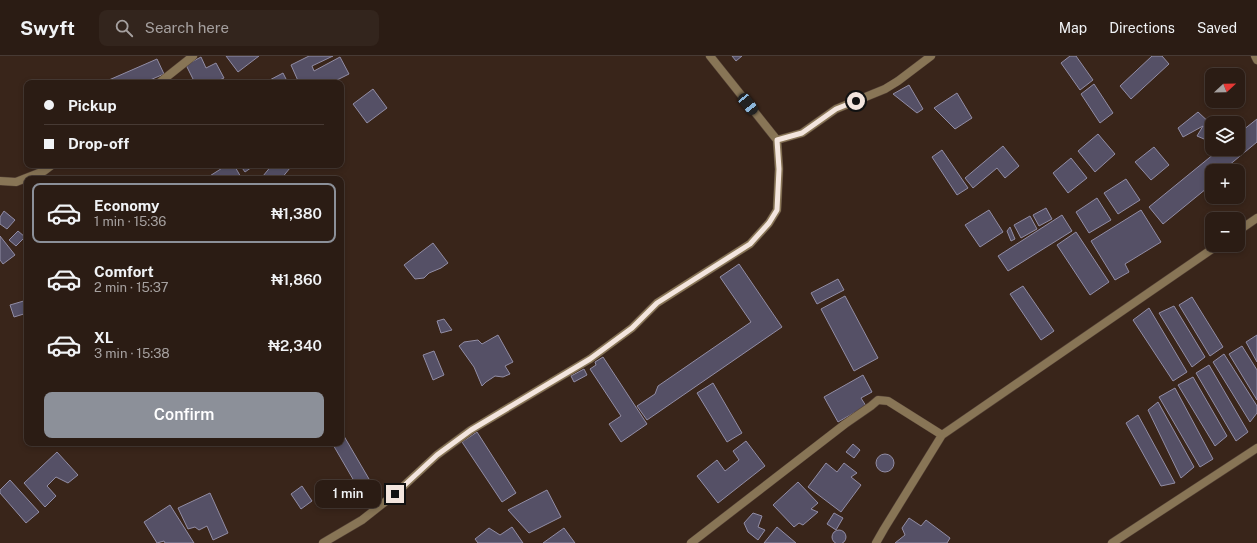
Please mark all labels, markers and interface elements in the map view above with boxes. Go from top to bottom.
search box [99,10,379,46]
text: Swyft [20,17,75,39]
icon: search [113,17,135,39]
text: Search here [145,19,229,36]
text: Map [1059,20,1087,36]
text: Directions [1109,20,1175,36]
text: Saved [1197,20,1237,36]
north arrow [1205,68,1245,108]
map controls [1205,68,1245,252]
car [736,91,760,117]
route start [847,92,865,110]
text: Pickup [68,97,117,114]
button: layers [1205,116,1245,156]
text: Drop-off [68,135,129,152]
button: + [1205,164,1245,204]
icon: car [46,195,82,231]
text: Economy [94,197,159,214]
text: ₦1,380 [271,205,322,222]
button: − [1205,212,1245,252]
text: 1 min · 15:36 [94,214,166,229]
icon: car [46,261,82,297]
text: Comfort [94,263,154,280]
text: ₦1,860 [271,271,322,288]
text: 2 min · 15:37 [94,280,168,295]
icon: car [46,327,82,363]
text: XL [94,329,113,346]
text: ₦2,340 [268,337,322,354]
text: 3 min · 15:38 [94,346,170,361]
button: Confirm [44,392,324,438]
callout: 1 min [315,480,381,508]
route end [386,485,404,503]
text: 1 min [333,486,363,501]

